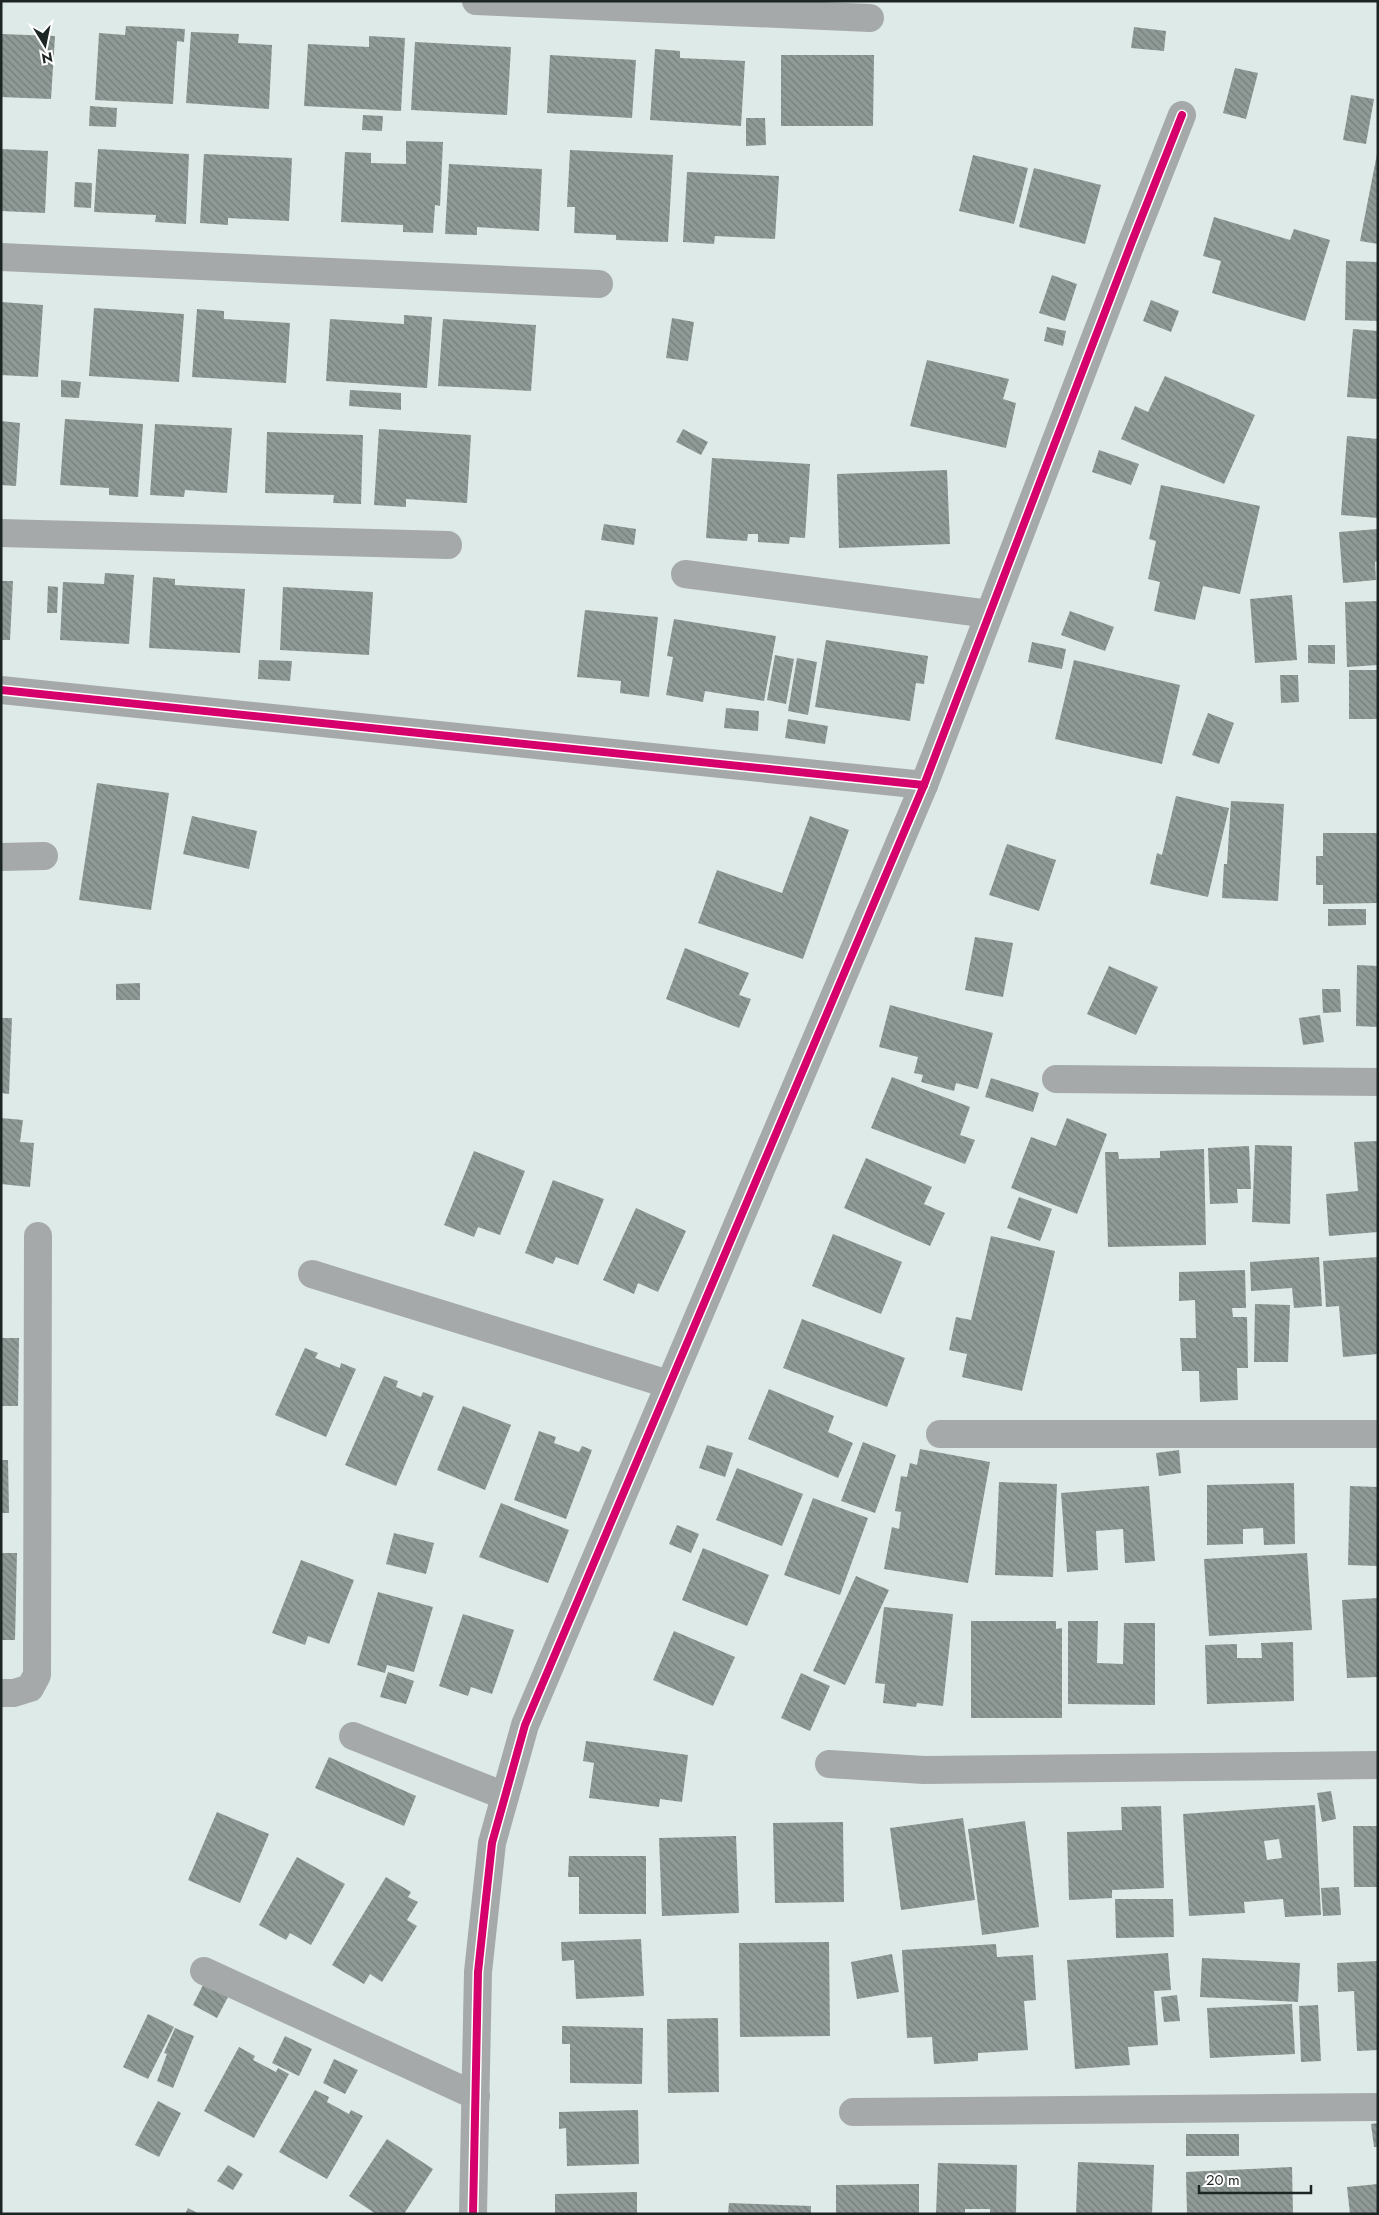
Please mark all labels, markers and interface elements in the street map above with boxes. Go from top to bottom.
north arrow [20,20,70,70]
text: N [40,47,54,69]
scale bar [1199,2162,1312,2194]
text: 20 m [1206,2169,1240,2191]

